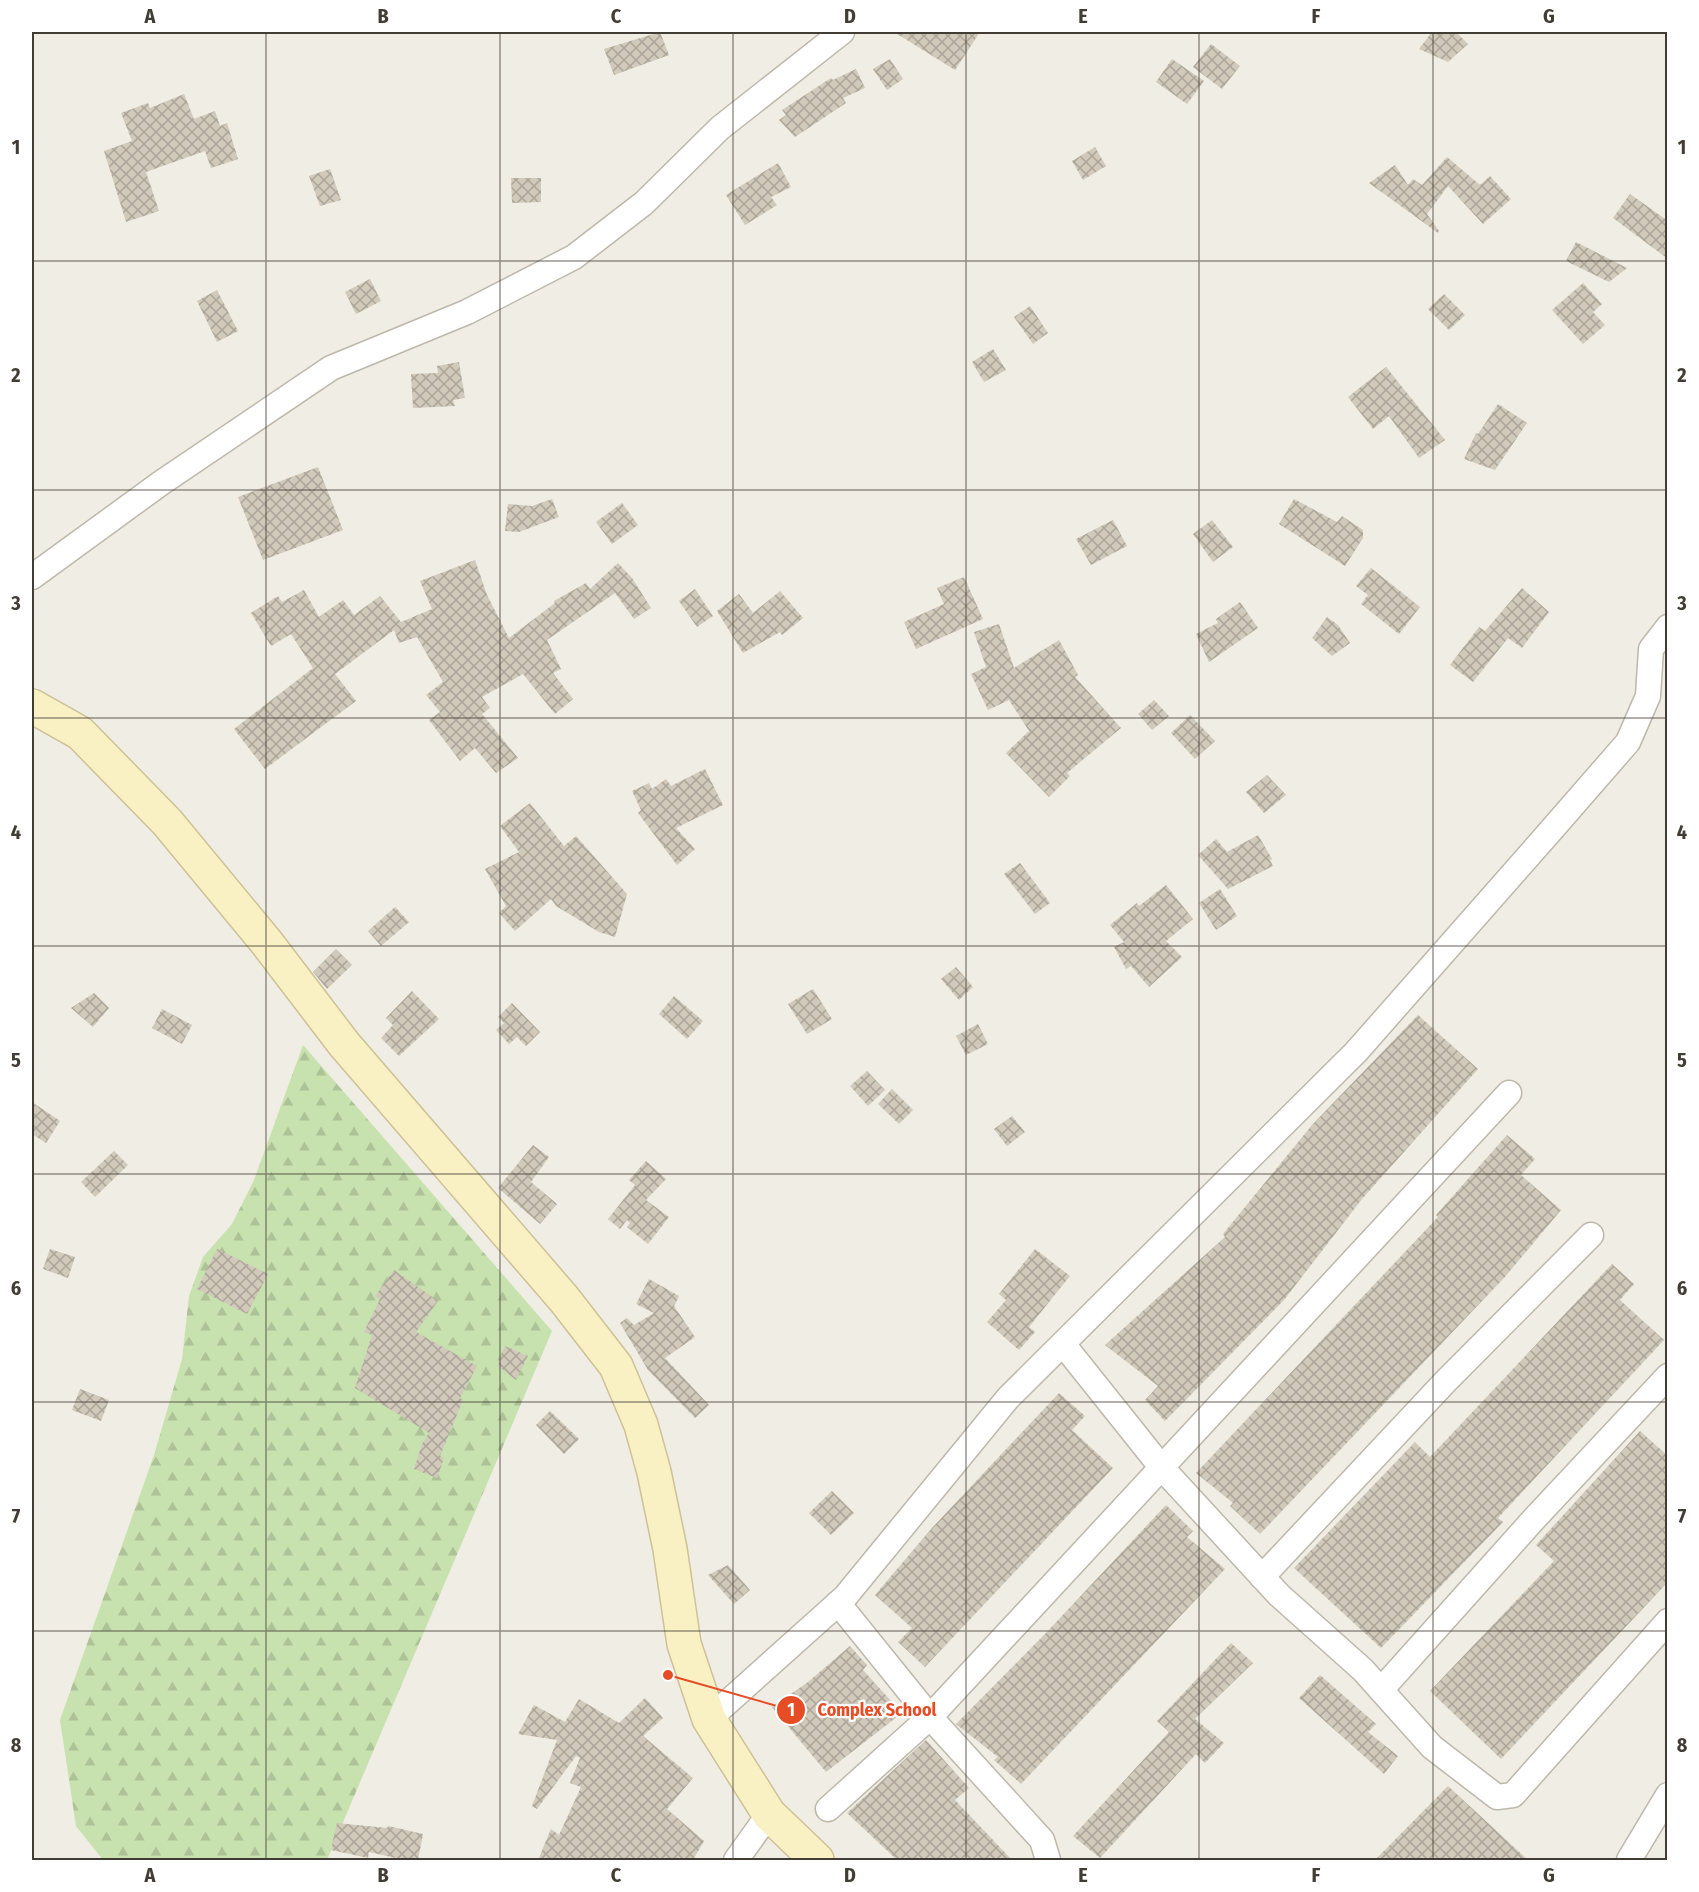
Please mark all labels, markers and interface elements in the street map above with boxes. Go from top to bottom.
text: A [144,4,157,28]
text: B [377,4,389,28]
text: C [611,4,622,28]
text: D [844,4,856,28]
text: E [1078,4,1088,28]
text: F [1312,4,1321,28]
text: G [1543,4,1555,28]
text: 1 [12,135,20,159]
text: 1 [1678,135,1686,159]
text: 2 [10,363,21,387]
text: 2 [1676,363,1687,387]
text: 3 [10,591,21,615]
text: 3 [1676,591,1687,615]
text: 4 [11,820,21,844]
text: 4 [1677,820,1687,844]
text: 5 [11,1048,21,1072]
text: 5 [1677,1048,1687,1072]
text: 6 [11,1276,21,1300]
text: 6 [1677,1276,1687,1300]
text: 7 [12,1504,21,1528]
text: 7 [1678,1504,1687,1528]
callout: Complex School [776,1692,949,1728]
text: 1 [787,1699,795,1721]
text: Complex School [818,1699,937,1721]
text: 8 [11,1733,22,1757]
text: 8 [1677,1733,1688,1757]
text: A [144,1863,157,1887]
text: B [377,1863,389,1887]
text: C [611,1863,622,1887]
text: D [844,1863,856,1887]
text: E [1078,1863,1088,1887]
text: F [1312,1863,1321,1887]
text: G [1543,1863,1555,1887]

